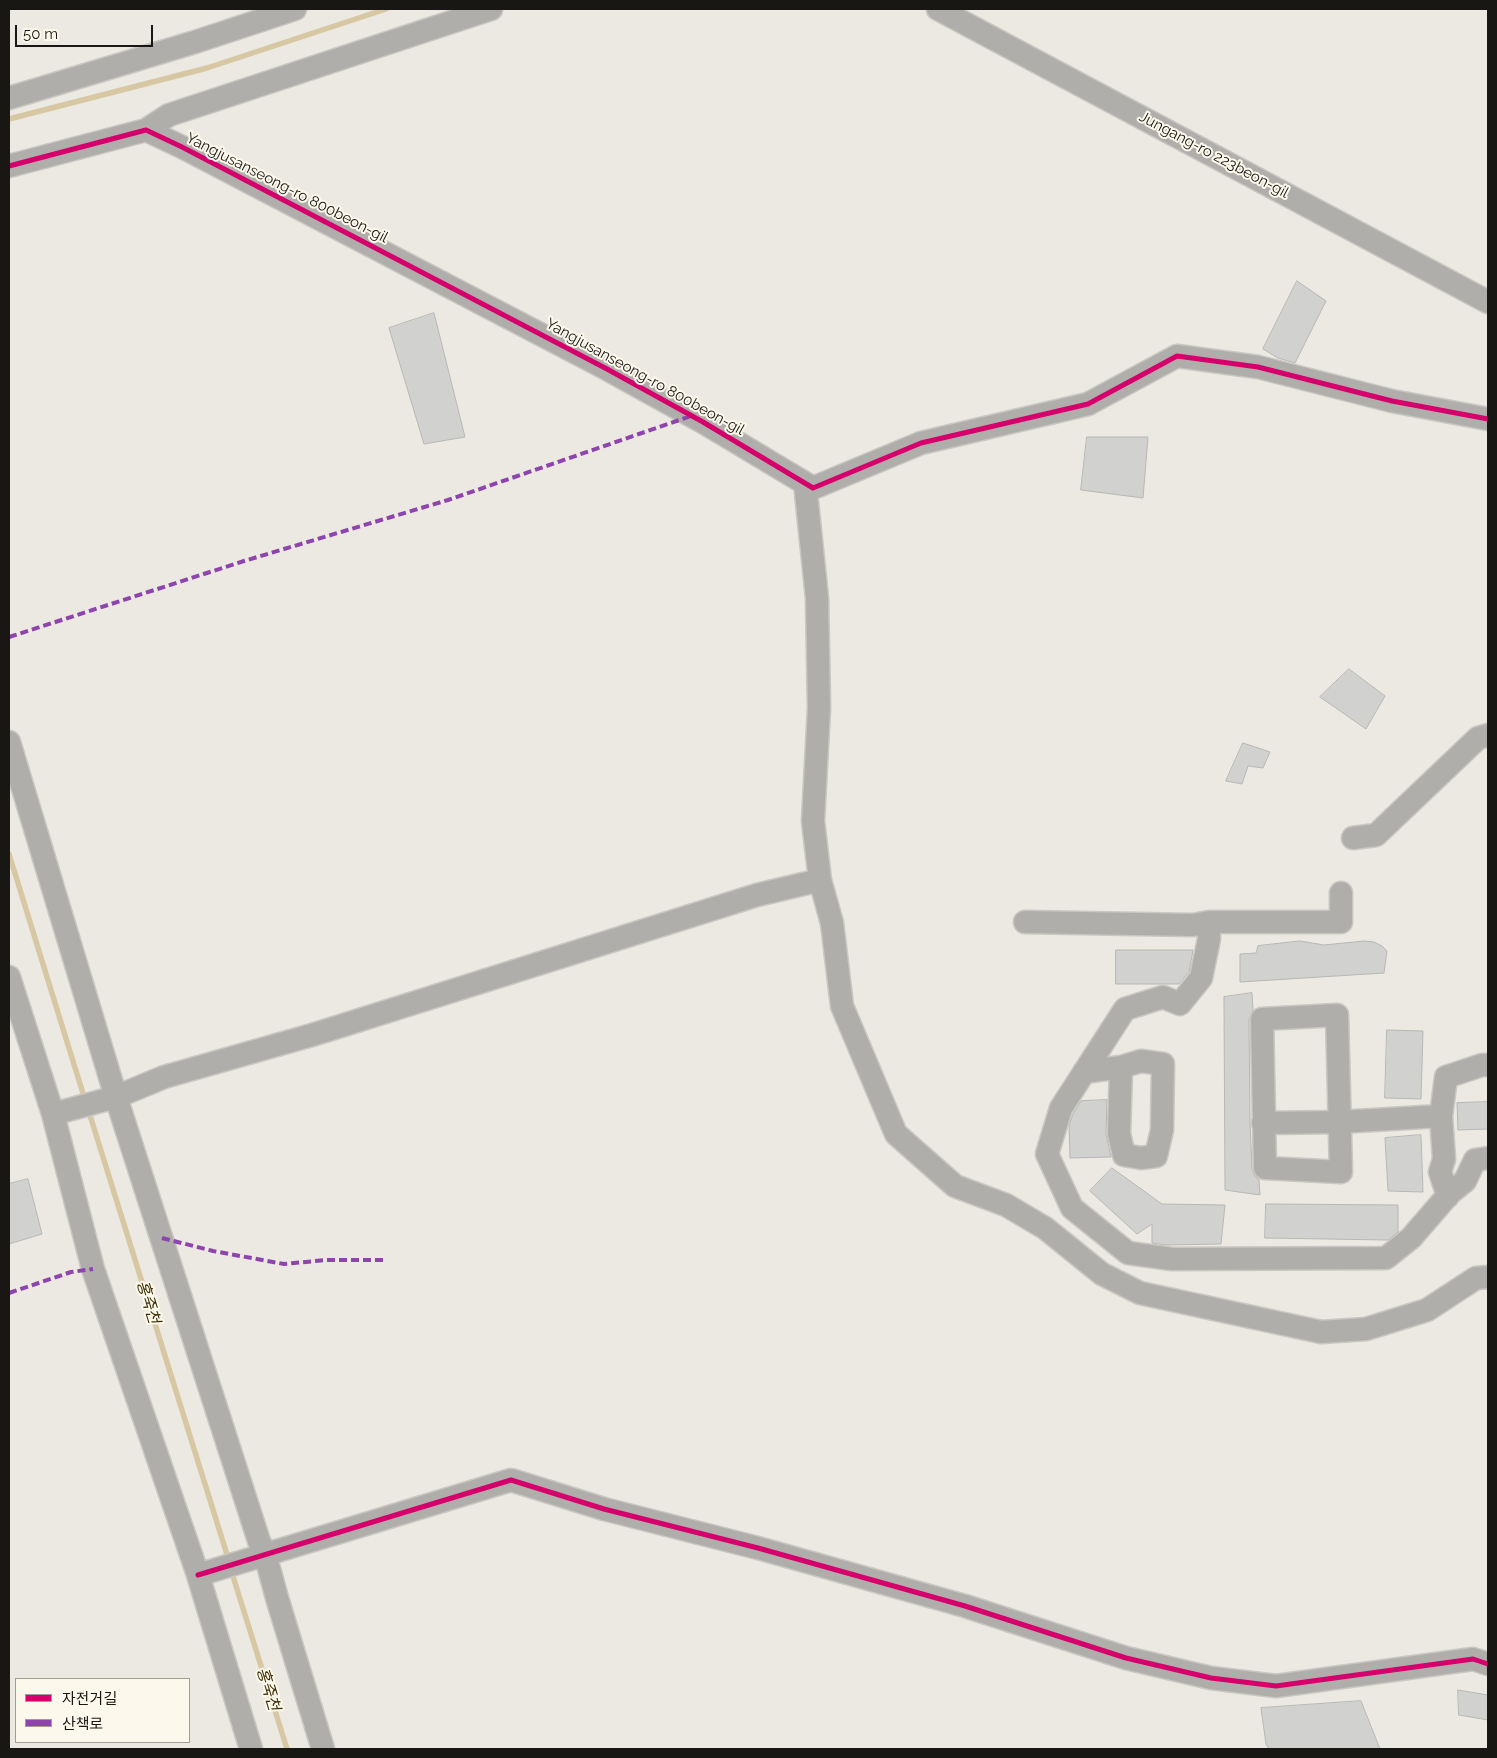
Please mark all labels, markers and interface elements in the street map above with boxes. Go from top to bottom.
scale bar [18,15,155,47]
text: 50 m [23,25,58,43]
street label: Jungang-ro 223beon-gil [1136,108,1292,202]
street label: Yangjusanseong-ro 800beon-gil [183,129,391,247]
street label: Yangjusanseong-ro 800beon-gil [542,315,748,439]
water label: 홍죽천 [132,1278,164,1326]
water label: 홍죽천 [252,1665,284,1713]
legend [15,1678,190,1743]
text: 자전거길 [62,1690,117,1708]
text: 산책로 [62,1715,103,1733]

